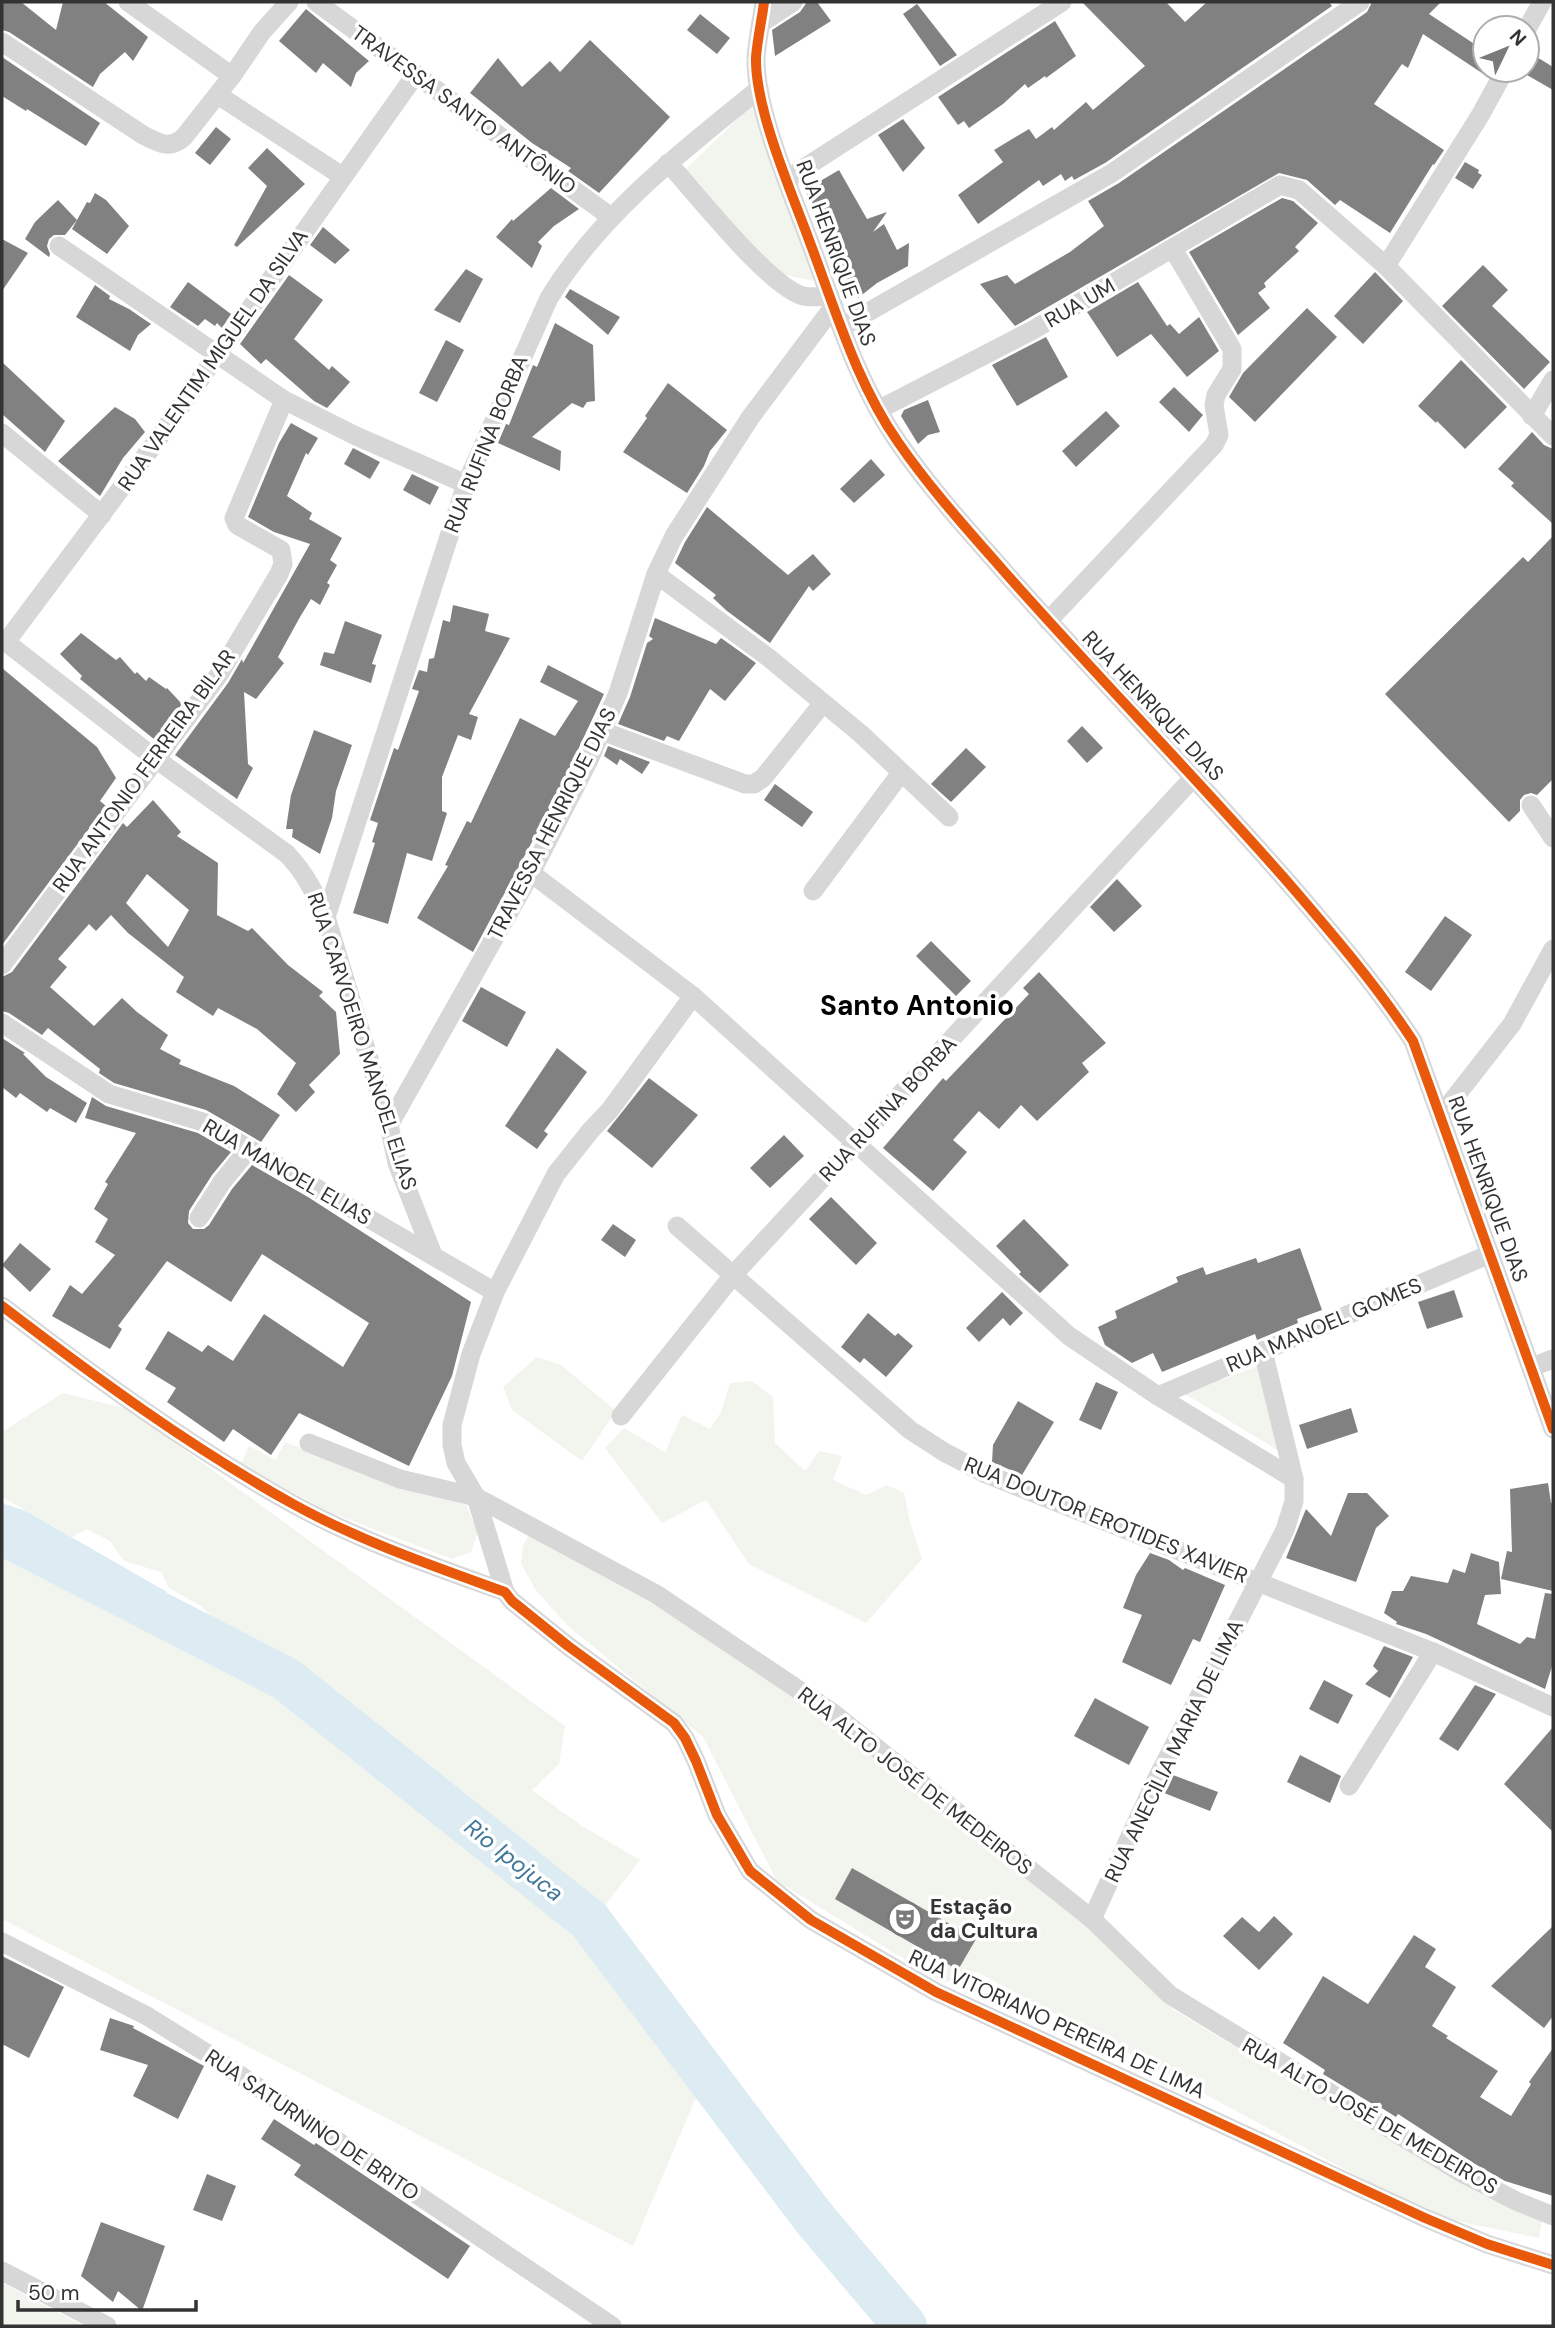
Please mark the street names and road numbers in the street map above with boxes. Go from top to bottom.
street label: TRAVESSA SANTO ANTÔNIO [346,19,582,201]
street label: RUA HENRIQUE DIAS [789,156,883,350]
street label: RUA VALENTIM MIGUEL DA SILVA [112,223,314,497]
street label: RUA UM [1040,272,1120,334]
street label: RUA RUFINA BORBA [438,351,534,537]
street label: RUA HENRIQUE DIAS [1076,625,1230,787]
street label: RUA ANTONIO FERREIRA BILAR [46,644,242,898]
street label: TRAVESSA HENRIQUE DIAS [481,703,623,945]
street label: RUA CARVOEIRO MANOEL ELIAS [301,889,423,1193]
street label: RUA RUFINA BORBA [813,1030,963,1188]
street label: RUA HENRIQUE DIAS [1441,1092,1535,1286]
street label: RUA MANOEL ELIAS [198,1112,376,1232]
street label: RUA MANOEL GOMES [1222,1271,1426,1379]
street label: RUA DOUTOR EROTIDES XAVIER [960,1450,1252,1590]
street label: RUA ANECÌLIA MARIA DE LIMA [1098,1615,1250,1887]
street label: RUA ALTO JOSÉ DE MEDEIROS [792,1680,1038,1882]
street label: RUA VITORIANO PEREIRA DE LIMA [904,1943,1210,2105]
street label: RUA ALTO JOSÉ DE MEDEIROS [1237,2031,1503,2201]
street label: RUA SATURNINO DE BRITO [199,2043,425,2207]

